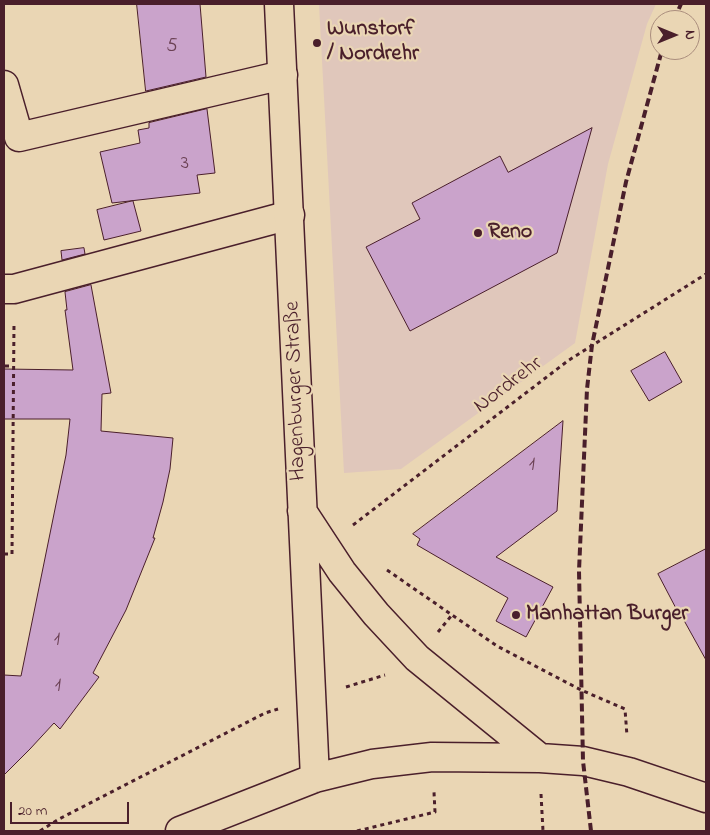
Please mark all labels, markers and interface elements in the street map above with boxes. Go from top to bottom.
north arrow [650,10,700,60]
place label: Wunstorf / Nordrehr [327,17,419,68]
text: N [679,30,700,40]
house number: 5 [166,36,178,60]
marker: Wunstorf / Nordrehr [311,37,323,49]
house number: 3 [181,153,189,177]
place label: Reno [488,220,532,246]
marker: Reno [472,227,484,239]
street label: Hagenburger Straße [281,301,313,481]
street label: Nordrehr [469,352,549,420]
house number: 1 [529,454,535,478]
place label: Manhattan Burger [526,602,688,628]
marker: Manhattan Burger [510,609,522,621]
house number: 1 [54,629,60,653]
house number: 1 [55,675,61,699]
scale bar [12,792,131,824]
text: 20 m [18,800,47,822]

